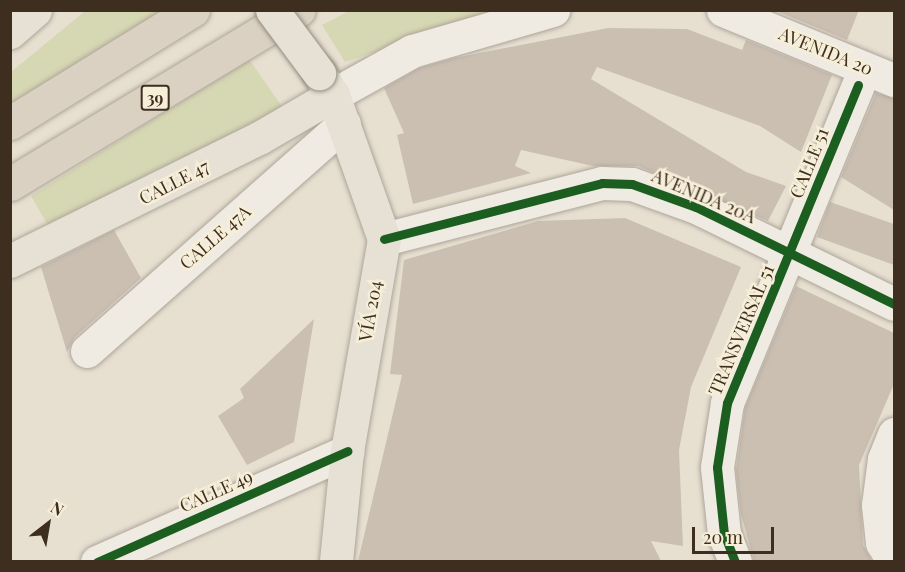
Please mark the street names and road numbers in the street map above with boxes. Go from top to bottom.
street label: AVENIDA 20 [776,22,876,80]
road number: 39 [140,85,170,111]
street label: CALLE 51 [785,125,833,201]
street label: CALLE 47 [135,155,213,209]
street label: AVENIDA 20A [649,164,759,228]
street label: CALLE 47A [175,200,255,274]
street label: TRANSVERSAL 51 [704,261,778,399]
street label: VÍA 204 [354,279,386,343]
street label: CALLE 49 [176,465,256,517]

